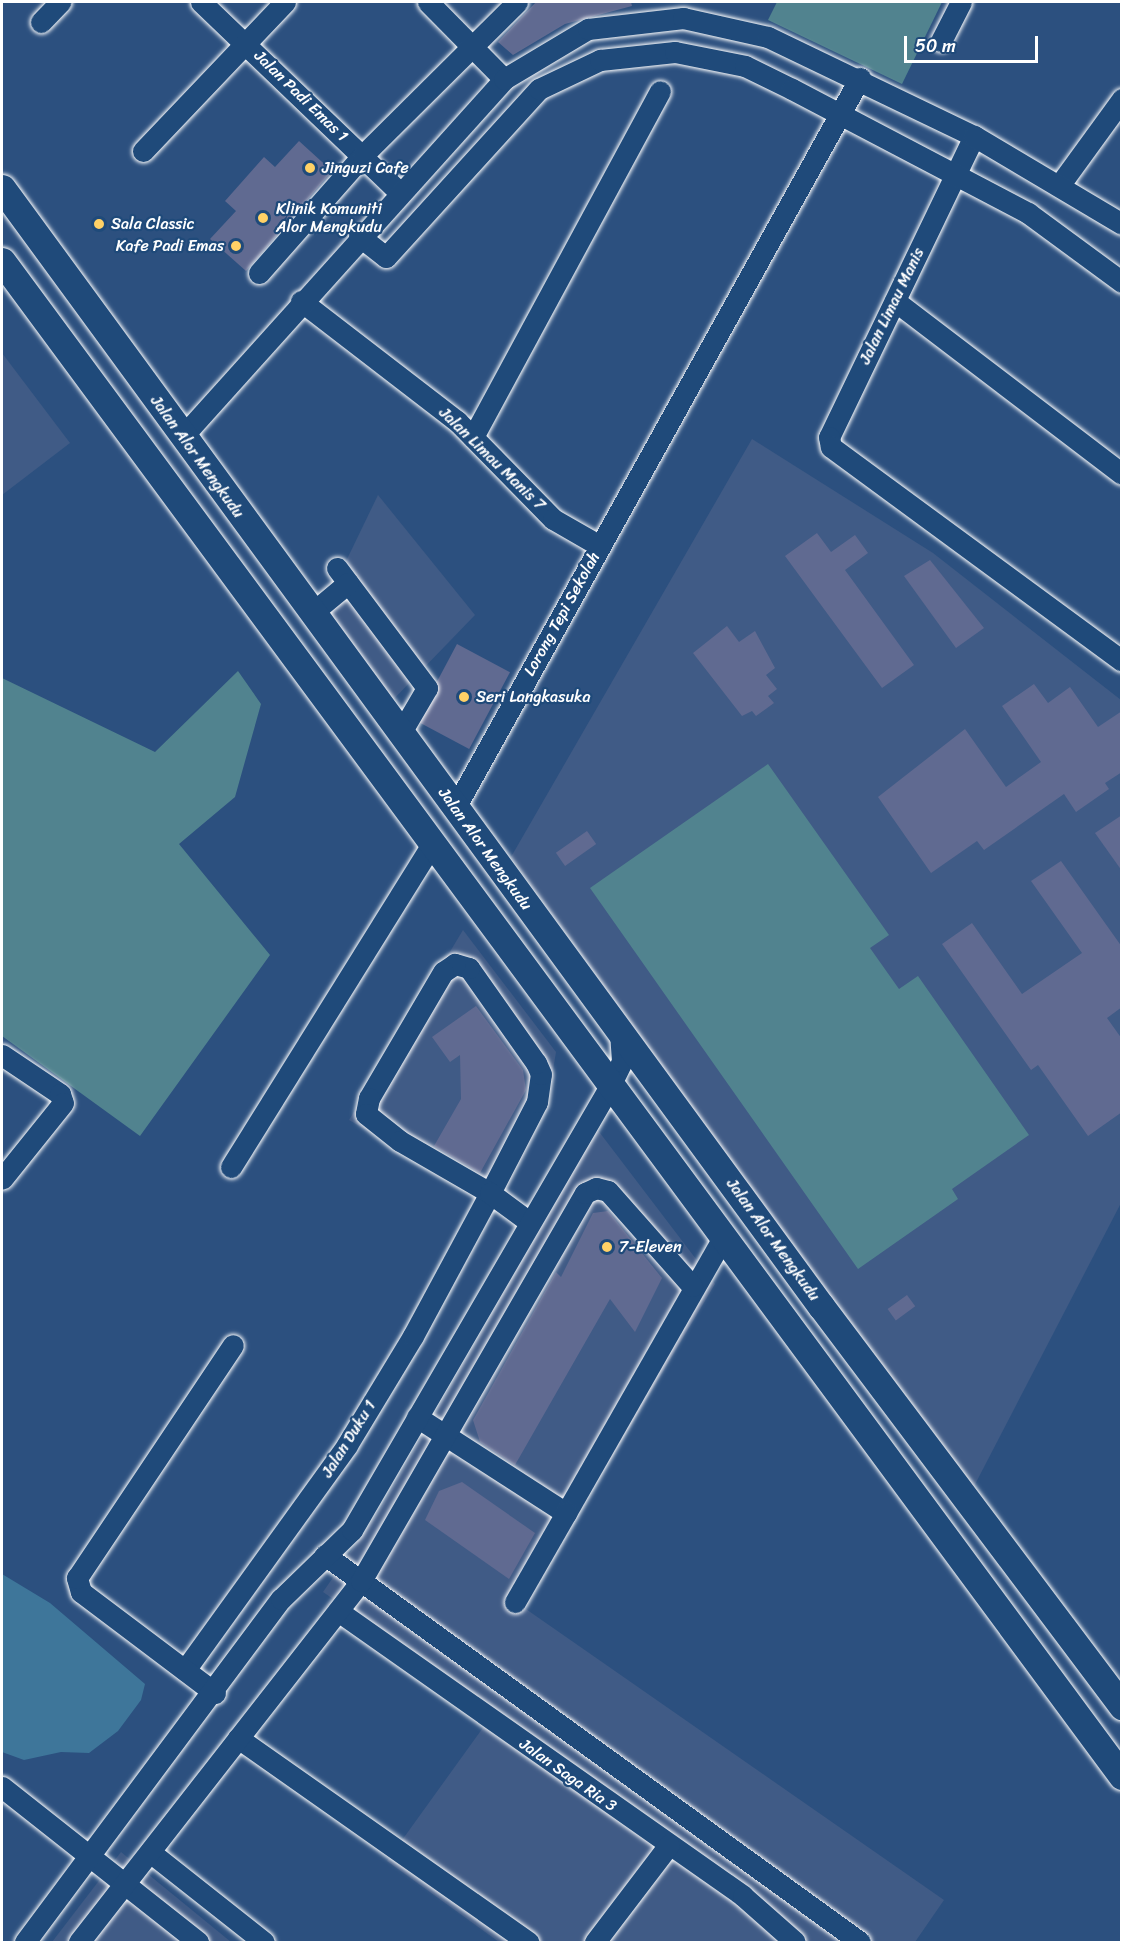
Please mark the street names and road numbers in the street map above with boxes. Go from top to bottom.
street label: Jalan Padi Emas 1 [250,46,352,146]
street label: Jalan Limau Manis [855,245,929,367]
street label: Jalan Alor Mengkudu [146,392,248,522]
street label: Jalan Limau Manis 7 [435,403,549,515]
street label: Lorong Tepi Sekolah [520,548,604,680]
street label: Jalan Alor Mengkudu [434,784,536,914]
street label: Jalan Alor Mengkudu [722,1175,824,1305]
street label: Jalan Duku 1 [318,1397,380,1481]
street label: Jalan Saga Ria 3 [516,1734,620,1816]

